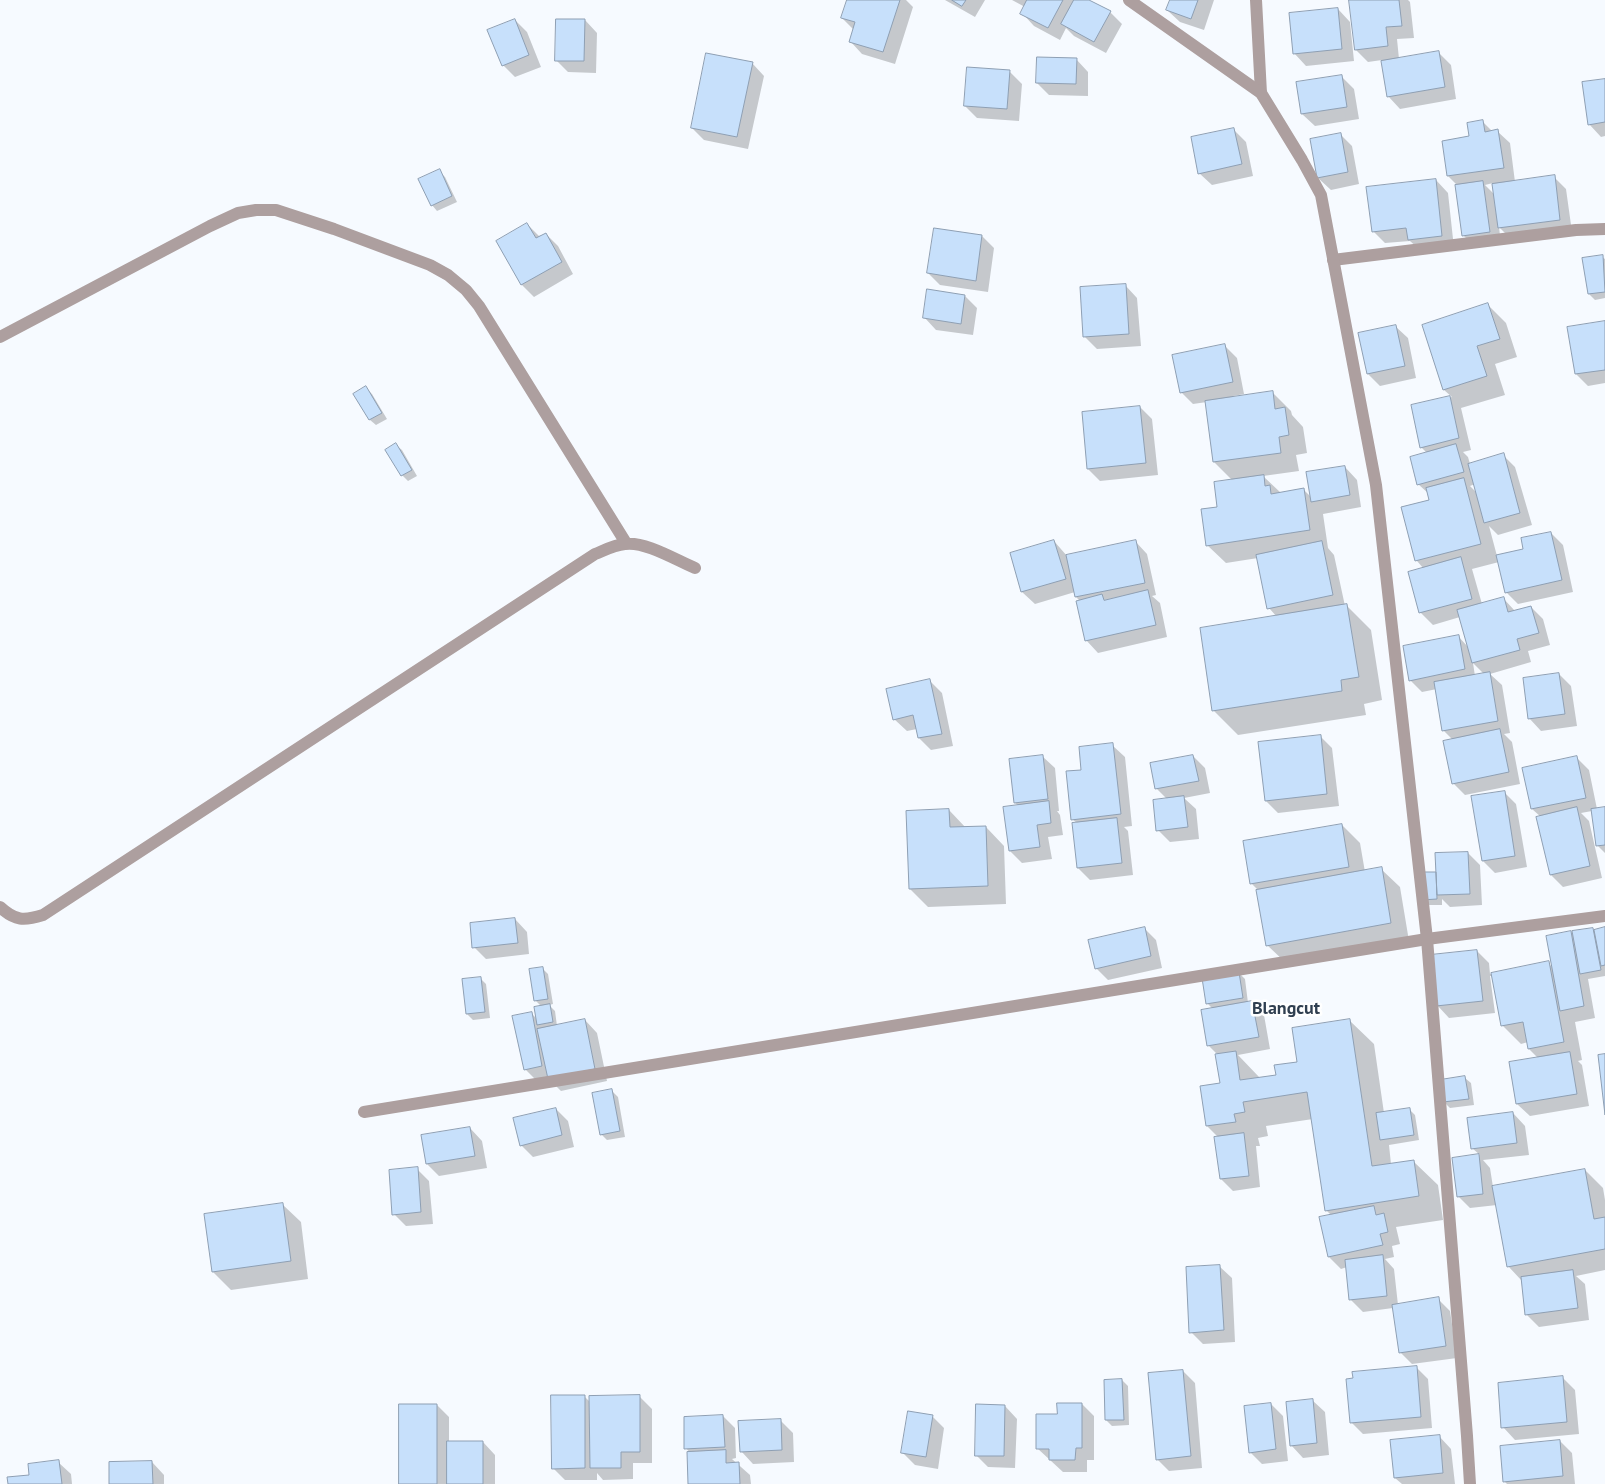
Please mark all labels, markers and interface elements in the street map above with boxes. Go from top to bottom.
district label: Blangcut [1252,998,1320,1020]

